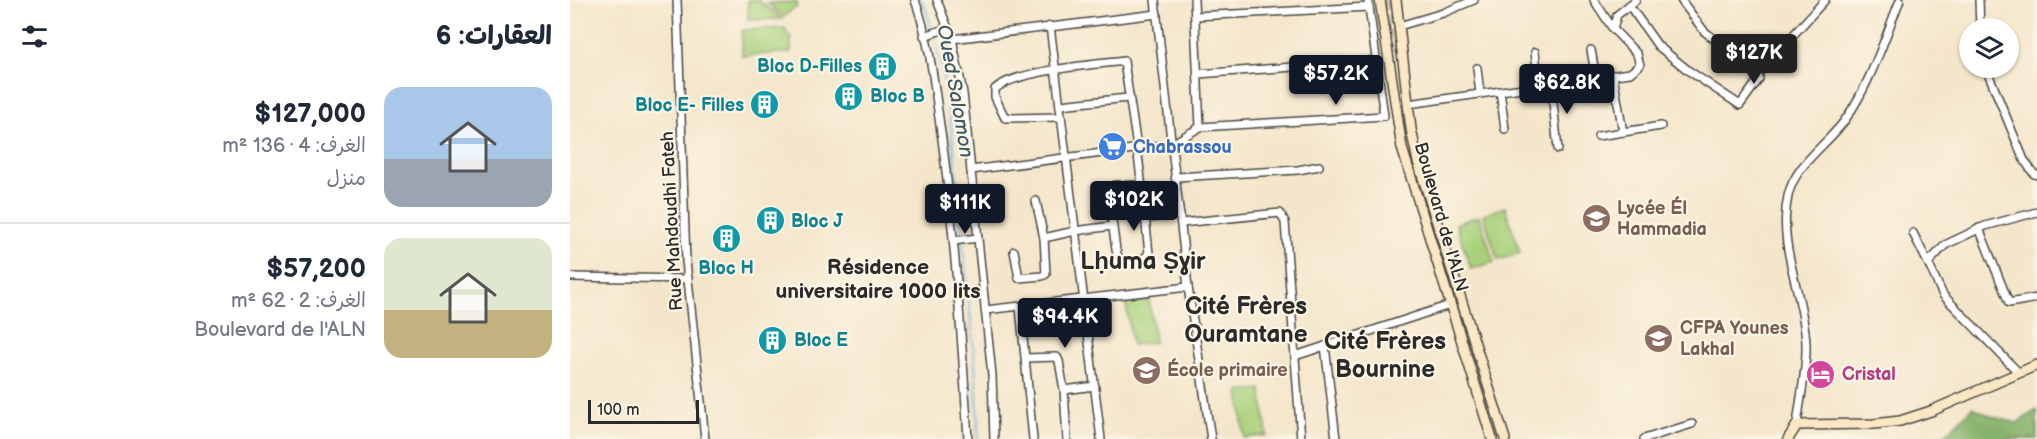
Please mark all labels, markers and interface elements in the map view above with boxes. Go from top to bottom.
map controls [1959,18,2019,78]
button: layers [1959,18,2019,78]
icon: filters [18,20,51,53]
text: العقارات: 6 [436,21,552,52]
water label: Oued Salomon [931,23,979,159]
pin: $127K [1712,34,1796,85]
text: $127K [1725,41,1783,65]
building icon: Bloc D-Filles [867,50,899,82]
pin: $57.2K [1287,55,1385,106]
place label: Bloc D-Filles [757,56,862,77]
text: $57.2K [1303,62,1369,86]
pin: $62.8K [1518,64,1616,115]
text: $62.8K [1533,71,1601,95]
building icon: Bloc B [833,80,865,112]
place label: Bloc B [870,86,925,107]
building icon: Bloc E- Filles [749,89,781,121]
place label: Bloc E- Filles [635,95,744,116]
text: $127,000 [254,99,366,130]
icon: home [432,111,504,183]
street label: Rue Mahdoudhi Fateh [657,131,687,311]
supermarket icon: Chabrassou [1096,131,1128,163]
text: الغرف: 4 · 136 m² [222,134,366,158]
place label: Chabrassou [1133,137,1232,158]
street label: Boulevard de l'ALN [1410,140,1472,294]
text: منزل [327,167,366,191]
pin: $102K [1092,181,1176,232]
pin: $111K [923,184,1007,235]
text: $102K [1104,188,1164,212]
text: $111K [939,191,991,215]
place label: Lycée Él Hammadia [1617,196,1707,240]
school or university icon: Lycée Él Hammadia [1580,202,1612,234]
building icon: Bloc J [754,205,786,237]
place label: Bloc J [791,211,843,232]
building icon: Bloc H [710,223,742,255]
district label: Lḥuma Ṣɣir [1080,247,1206,276]
text: $57,200 [266,254,366,285]
district label: Résidence universitaire 1000 lits [775,255,981,304]
place label: Bloc H [698,258,754,279]
icon: home [432,262,504,334]
text: الغرف: 2 · 62 m² [231,289,366,313]
district label: Cité Frères Ouramtane [1185,292,1308,349]
pin: $94.4K [1016,298,1114,349]
text: $94.4K [1032,305,1098,329]
text: Boulevard de l'ALN [194,318,366,342]
place label: CFPA Younes Lakhal [1680,318,1789,360]
school or university icon: CFPA Younes Lakhal [1643,322,1675,354]
building icon: Bloc E [757,324,789,356]
district label: Cité Frères Bournine [1324,327,1446,384]
place label: Bloc E [794,330,848,351]
school or university icon: École primaire [1130,354,1162,386]
place label: École primaire [1167,358,1288,381]
hotel icon: Cristal [1805,358,1837,390]
place label: Cristal [1842,364,1896,385]
scale bar [588,397,699,424]
text: 100 m [597,401,640,420]

